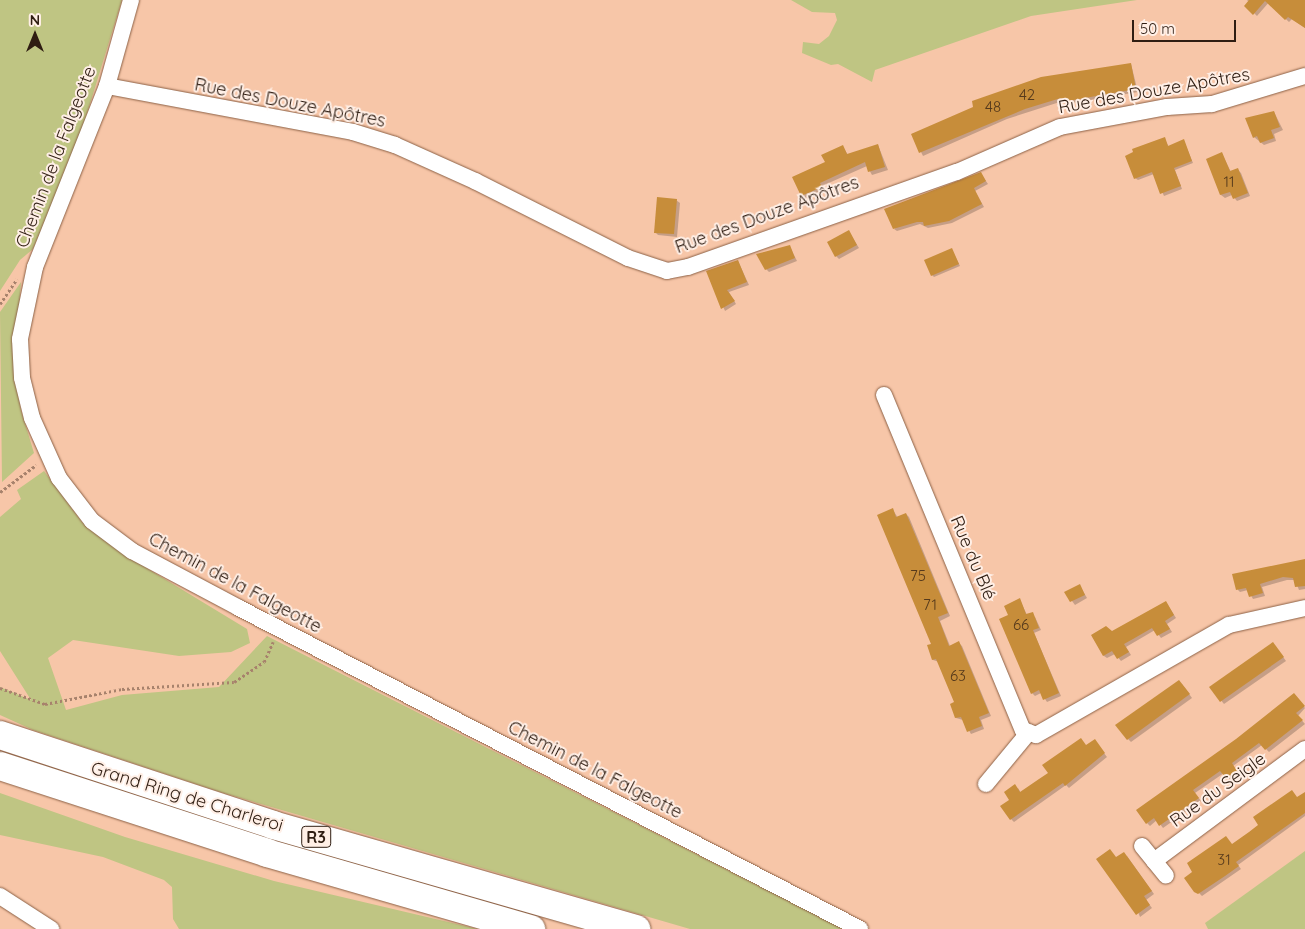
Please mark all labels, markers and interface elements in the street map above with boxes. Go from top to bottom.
north arrow [10,10,60,60]
scale bar [1135,10,1239,42]
text: N [30,11,40,29]
text: 50 m [1140,19,1175,38]
street label: Chemin de la Falgeotte [11,63,101,251]
street label: Rue des Douze Apôtres [1057,64,1251,118]
street label: Rue des Douze Apôtres [193,74,387,132]
house number: 42 [1019,86,1035,104]
house number: 48 [985,98,1001,116]
street label: Rue des Douze Apôtres [672,172,862,258]
house number: 11 [1223,173,1235,191]
street label: Rue du Blé [946,513,1000,603]
street label: Chemin de la Falgeotte [145,528,325,638]
house number: 75 [910,567,926,585]
house number: 71 [923,596,937,614]
house number: 66 [1013,616,1029,634]
house number: 63 [950,667,966,685]
street label: Chemin de la Falgeotte [504,717,686,823]
street label: Rue du Seigle [1166,748,1270,832]
street label: Grand Ring de Charleroi [88,757,286,837]
road number: R3 [301,824,331,850]
house number: 31 [1217,851,1231,869]

